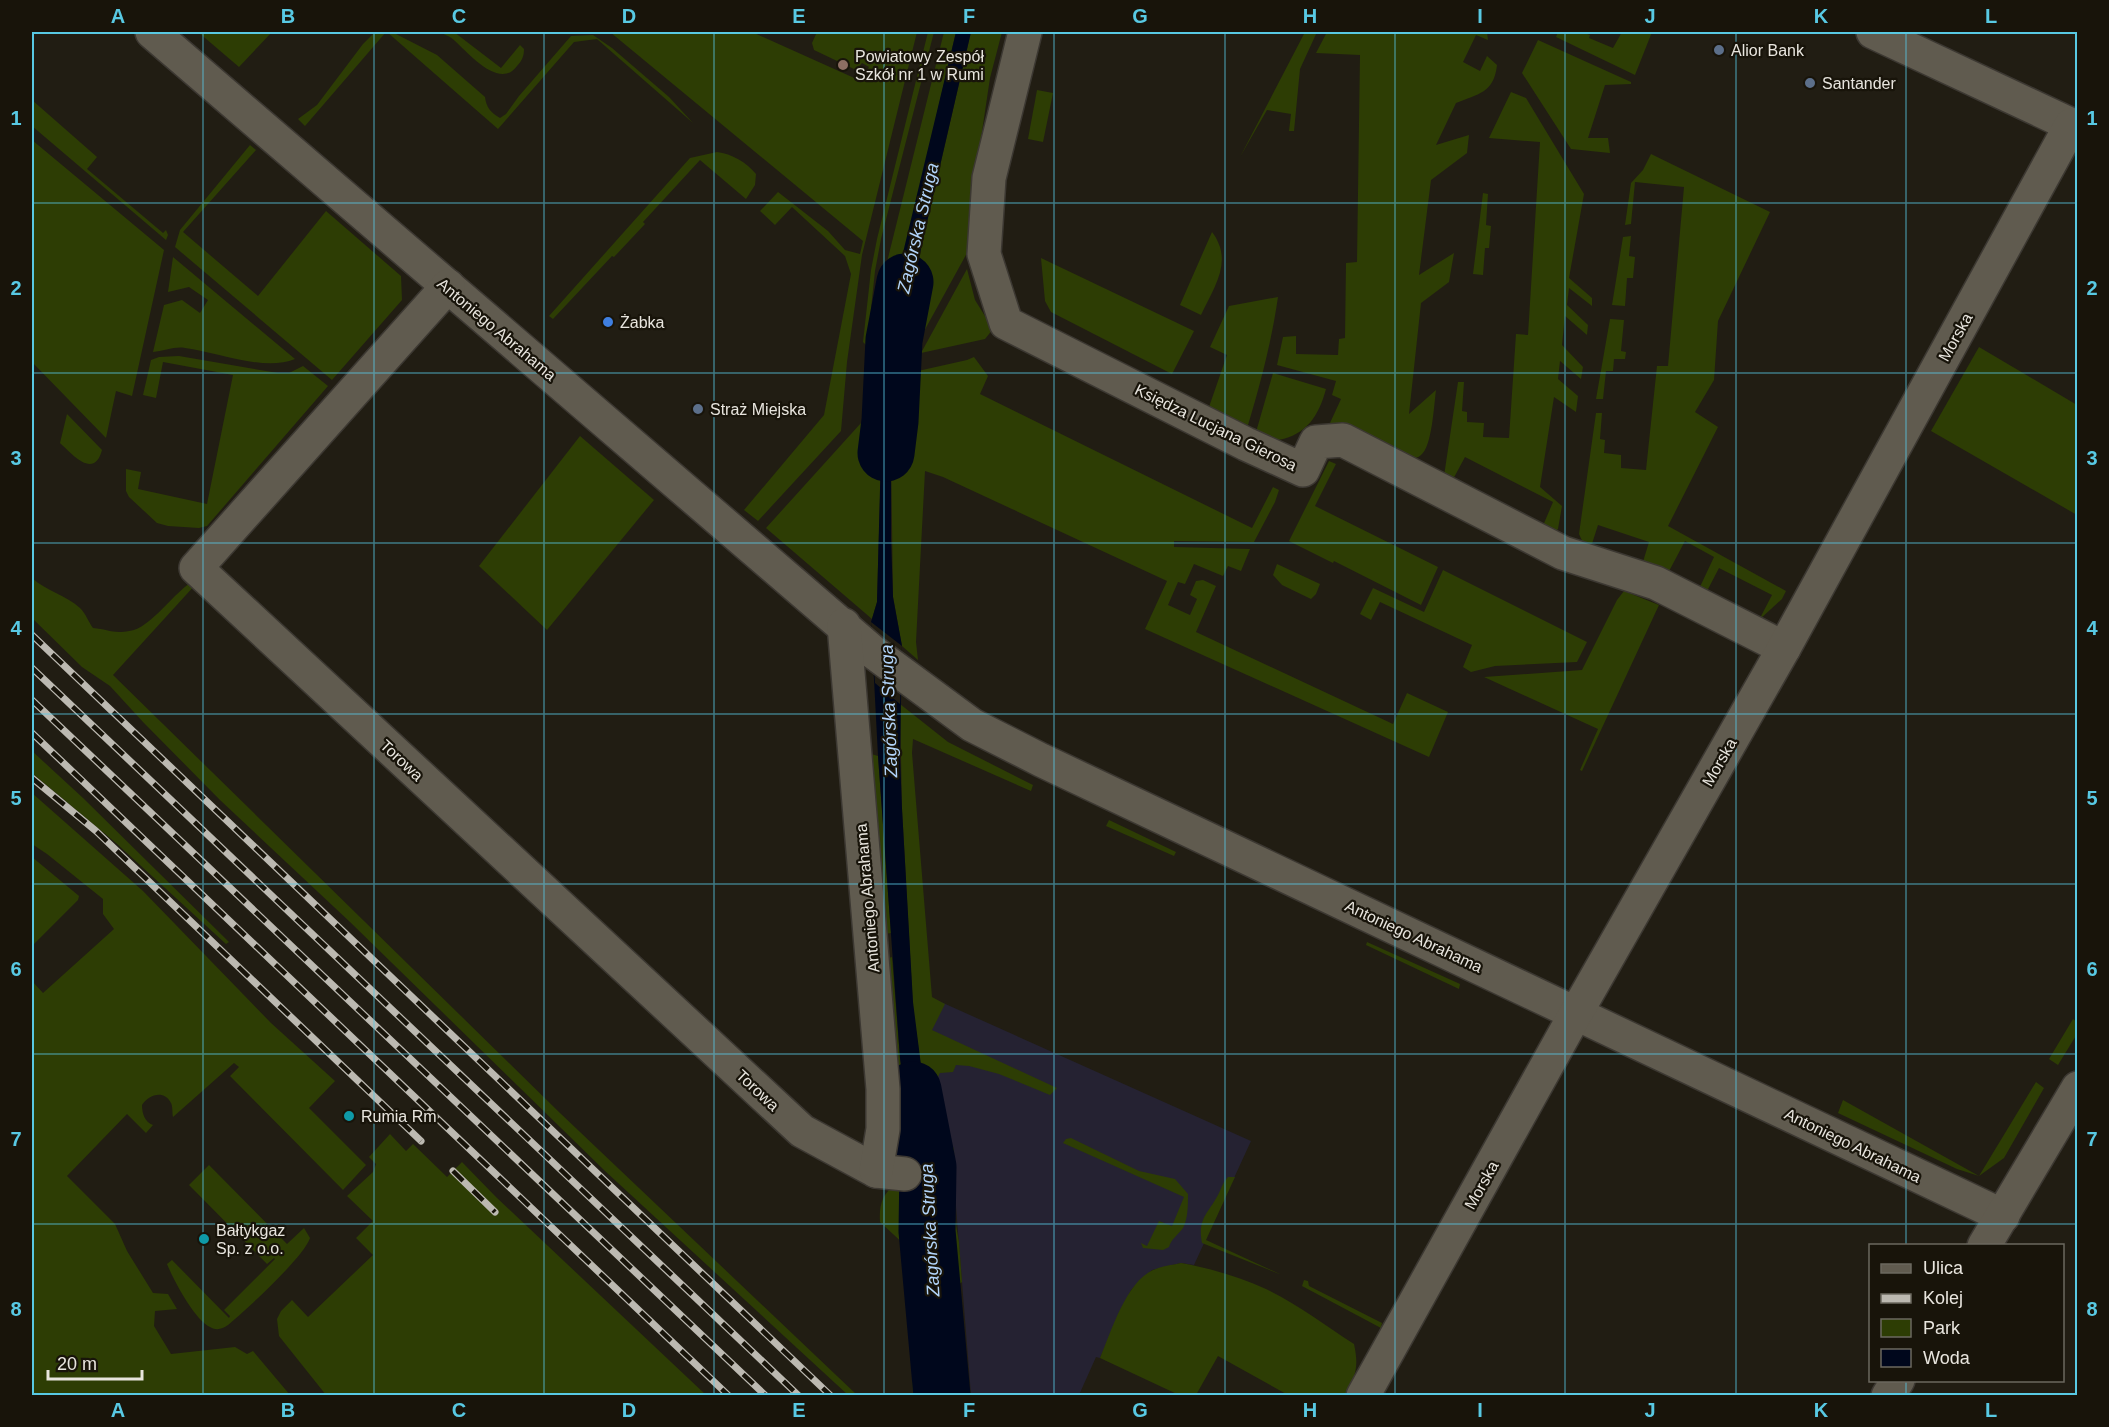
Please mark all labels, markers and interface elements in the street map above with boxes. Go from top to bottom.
text: A [111,5,125,27]
text: B [281,5,295,27]
text: C [452,5,466,27]
text: D [622,5,636,27]
text: E [792,5,806,27]
text: F [963,5,975,27]
text: G [1132,5,1148,27]
text: H [1303,5,1317,27]
text: I [1477,5,1483,27]
text: J [1644,5,1656,27]
text: K [1814,5,1829,27]
text: L [1985,5,1997,27]
place label: Alior Bank [1731,42,1805,59]
marker: Alior Bank [1712,43,1726,57]
place label: Powiatowy Zespół Szkół nr 1 w Rumi [855,48,984,83]
marker: Powiatowy Zespół Szkół nr 1 w Rumi [836,58,850,72]
place label: Santander [1822,75,1897,92]
marker: Santander [1803,76,1817,90]
text: 1 [10,107,22,129]
text: 1 [2086,107,2098,129]
water label: Zagórska Struga [893,161,943,296]
street label: Antoniego Abrahama [434,275,559,384]
text: 2 [10,277,22,299]
text: 2 [2086,277,2098,299]
street label: Morska [1935,310,1976,364]
place label: Żabka [620,313,665,331]
marker: Żabka [601,315,615,329]
street label: Księdza Lucjana Gierosa [1132,381,1300,474]
place label: Straż Miejska [710,401,806,418]
marker: Straż Miejska [691,402,705,416]
text: 3 [10,447,22,469]
text: 3 [2086,447,2098,469]
text: 4 [10,617,22,639]
text: 4 [2086,617,2098,639]
water label: Zagórska Struga [877,644,901,779]
street label: Morska [1699,735,1740,789]
street label: Torowa [377,737,426,784]
text: 5 [10,787,22,809]
text: 5 [2086,787,2098,809]
street label: Antoniego Abrahama [853,823,882,973]
street label: Antoniego Abrahama [1342,897,1485,976]
text: 6 [10,958,22,980]
text: 6 [2086,958,2098,980]
street label: Torowa [733,1067,782,1114]
street label: Antoniego Abrahama [1782,1105,1924,1186]
place label: Rumia Rm [361,1108,437,1125]
marker: Rumia Rm [342,1109,356,1123]
text: 7 [10,1128,22,1150]
text: 7 [2086,1128,2098,1150]
street label: Morska [1461,1158,1502,1212]
water label: Zagórska Struga [917,1163,944,1298]
place label: Bałtykgaz Sp. z o.o. [216,1222,285,1257]
marker: Bałtykgaz Sp. z o.o. [197,1232,211,1246]
legend [1869,1244,2064,1382]
text: Ulica [1923,1258,1964,1278]
text: Kolej [1923,1288,1963,1308]
text: 8 [10,1298,22,1320]
text: 8 [2086,1298,2098,1320]
text: Park [1923,1318,1961,1338]
scale bar [48,1343,142,1381]
text: Woda [1923,1348,1971,1368]
text: 20 m [57,1354,97,1374]
text: A [111,1399,125,1421]
text: B [281,1399,295,1421]
text: C [452,1399,466,1421]
text: D [622,1399,636,1421]
text: E [792,1399,806,1421]
text: F [963,1399,975,1421]
text: G [1132,1399,1148,1421]
text: H [1303,1399,1317,1421]
text: I [1477,1399,1483,1421]
text: J [1644,1399,1656,1421]
text: K [1814,1399,1829,1421]
text: L [1985,1399,1997,1421]

